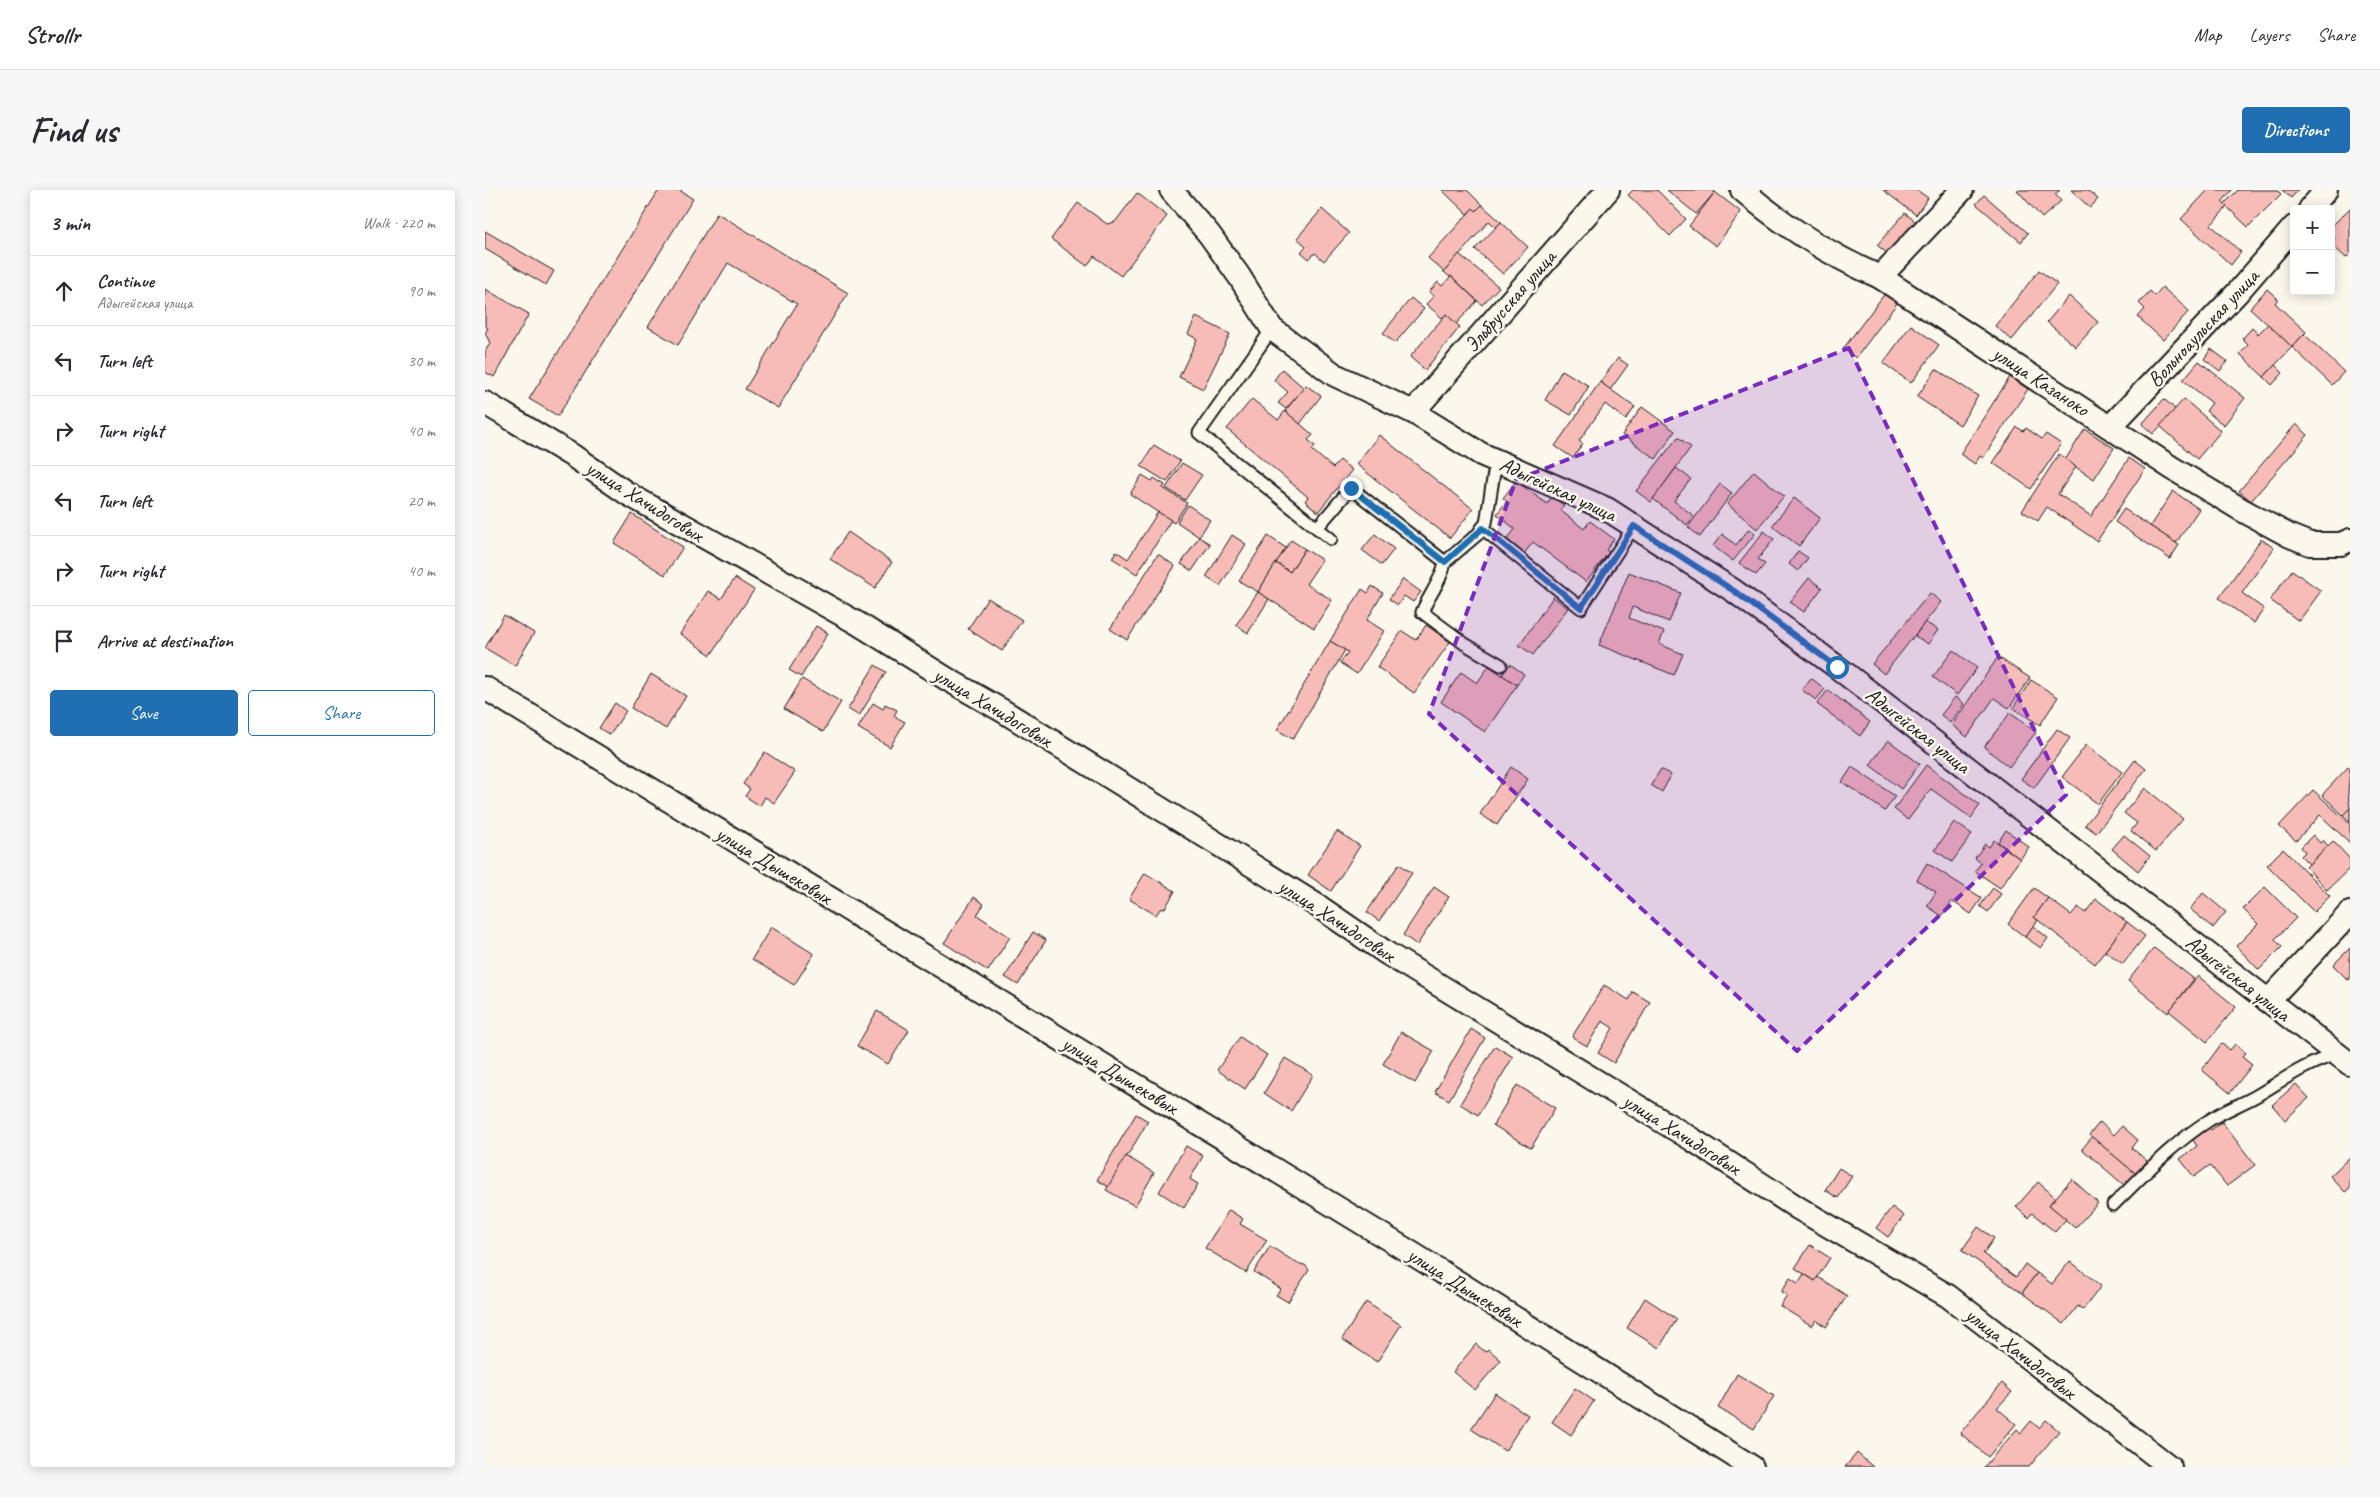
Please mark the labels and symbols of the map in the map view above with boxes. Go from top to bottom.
street label: Эльбрусская улица [1459,243,1563,357]
street label: Вольноаульская улица [2142,262,2266,392]
street label: улица Казаноко [1986,339,2095,423]
street label: Адыгейская улица [1496,451,1622,528]
street label: улица Хачидоговых [580,453,710,548]
route end [1340,477,1363,500]
route start [1826,656,1849,679]
street label: улица Хачидоговых [927,660,1059,754]
street label: Адыгейская улица [1861,681,1977,780]
street label: улица Дышековых [710,819,838,911]
street label: улица Хачидоговых [1272,872,1402,968]
street label: Адыгейская улица [2181,929,2297,1028]
street label: улица Дышековых [1056,1029,1184,1121]
street label: улица Хачидоговых [1617,1086,1747,1181]
street label: улица Дышековых [1401,1240,1529,1334]
street label: улица Хачидоговых [1959,1300,2083,1406]

